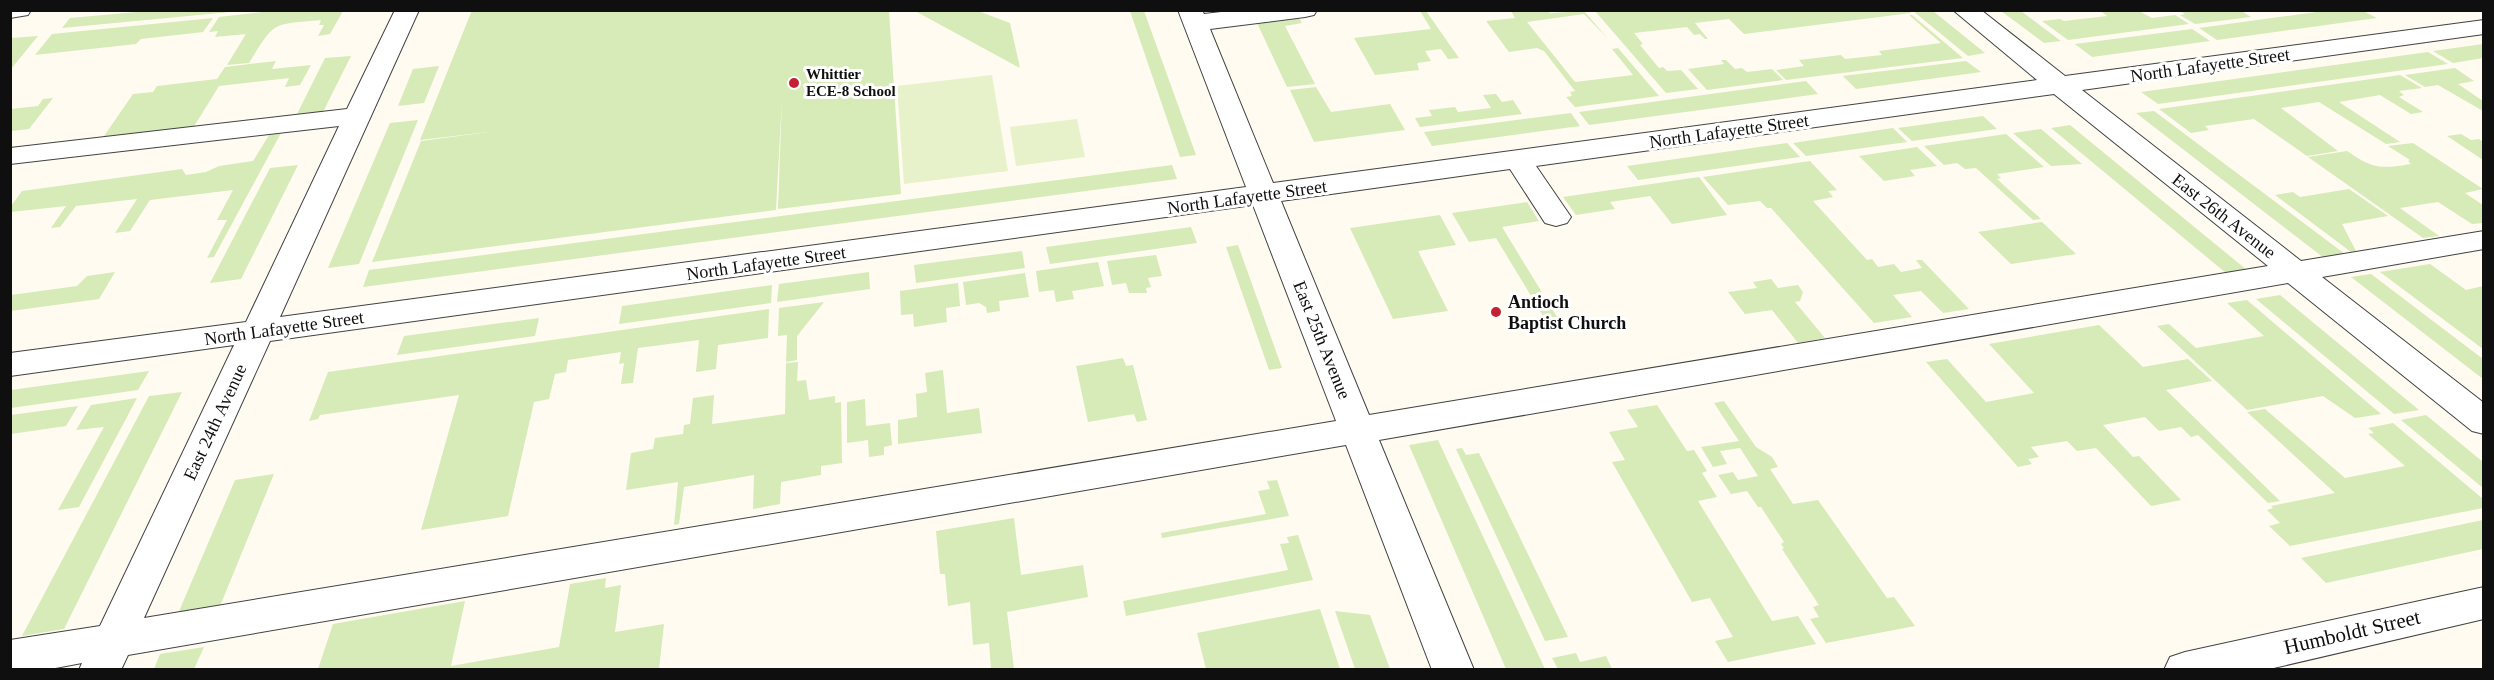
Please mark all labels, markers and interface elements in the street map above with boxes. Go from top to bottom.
street label: North Lafayette Street [2129,44,2291,86]
place label: Whittier ECE-8 School [806,66,896,99]
marker: Whittier ECE-8 School [787,76,801,90]
street label: North Lafayette Street [1648,110,1810,152]
street label: East 26th Avenue [2168,169,2280,263]
street label: North Lafayette Street [1166,176,1328,218]
street label: North Lafayette Street [685,242,847,284]
street label: East 25th Avenue [1289,278,1355,402]
place label: Antioch Baptist Church [1508,292,1626,333]
marker: Antioch Baptist Church [1489,305,1503,319]
street label: North Lafayette Street [203,307,365,349]
street label: East 24th Avenue [179,361,251,483]
street label: Humboldt Street [2281,605,2423,659]

